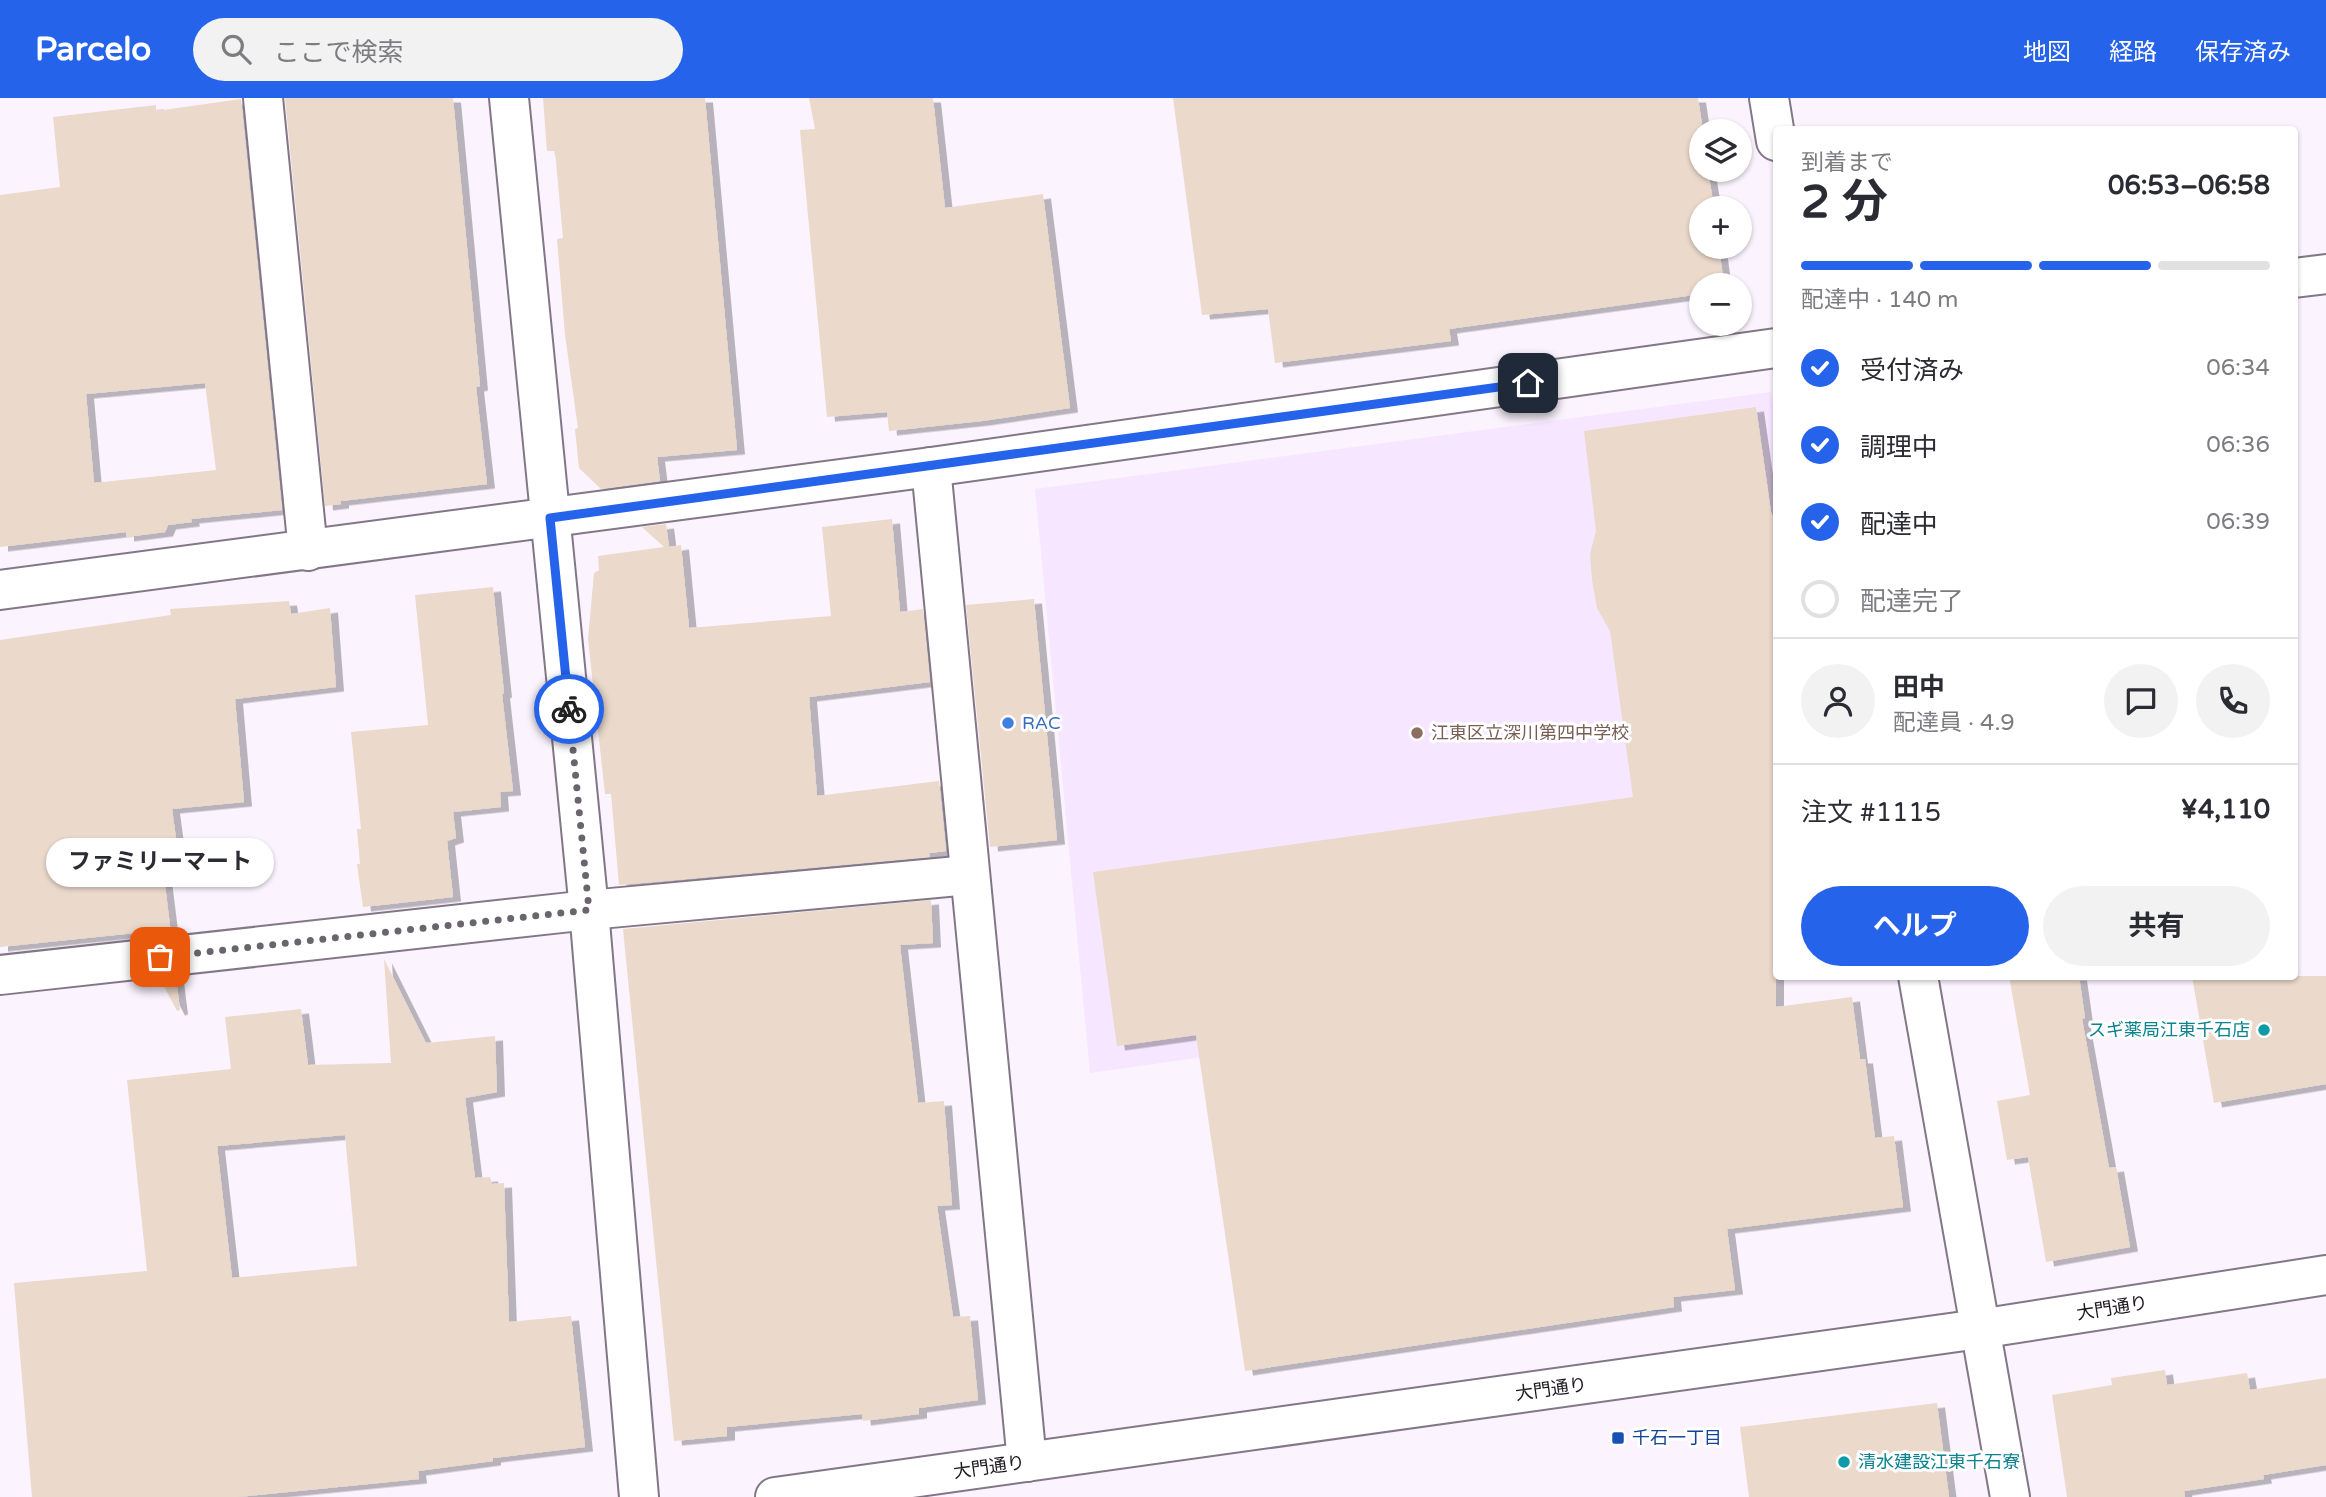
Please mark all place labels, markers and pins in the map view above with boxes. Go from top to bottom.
pin [1498,353,1558,413]
place label: RAC [1022,712,1061,734]
marker: RAC [1000,715,1016,731]
place label: 江東区立深川第四中学校 [1431,722,1629,744]
marker: 江東区立深川第四中学校 [1409,725,1425,741]
callout: ファミリーマート [46,838,274,887]
pin [130,927,190,987]
place label: スギ薬局江東千石店 [2088,1019,2250,1041]
marker: スギ薬局江東千石店 [2256,1022,2272,1038]
place label: 千石一丁目 [1632,1427,1722,1449]
marker: 千石一丁目 [1610,1430,1626,1446]
place label: 清水建設江東千石寮 [1858,1451,2020,1473]
marker: 清水建設江東千石寮 [1836,1454,1852,1470]

